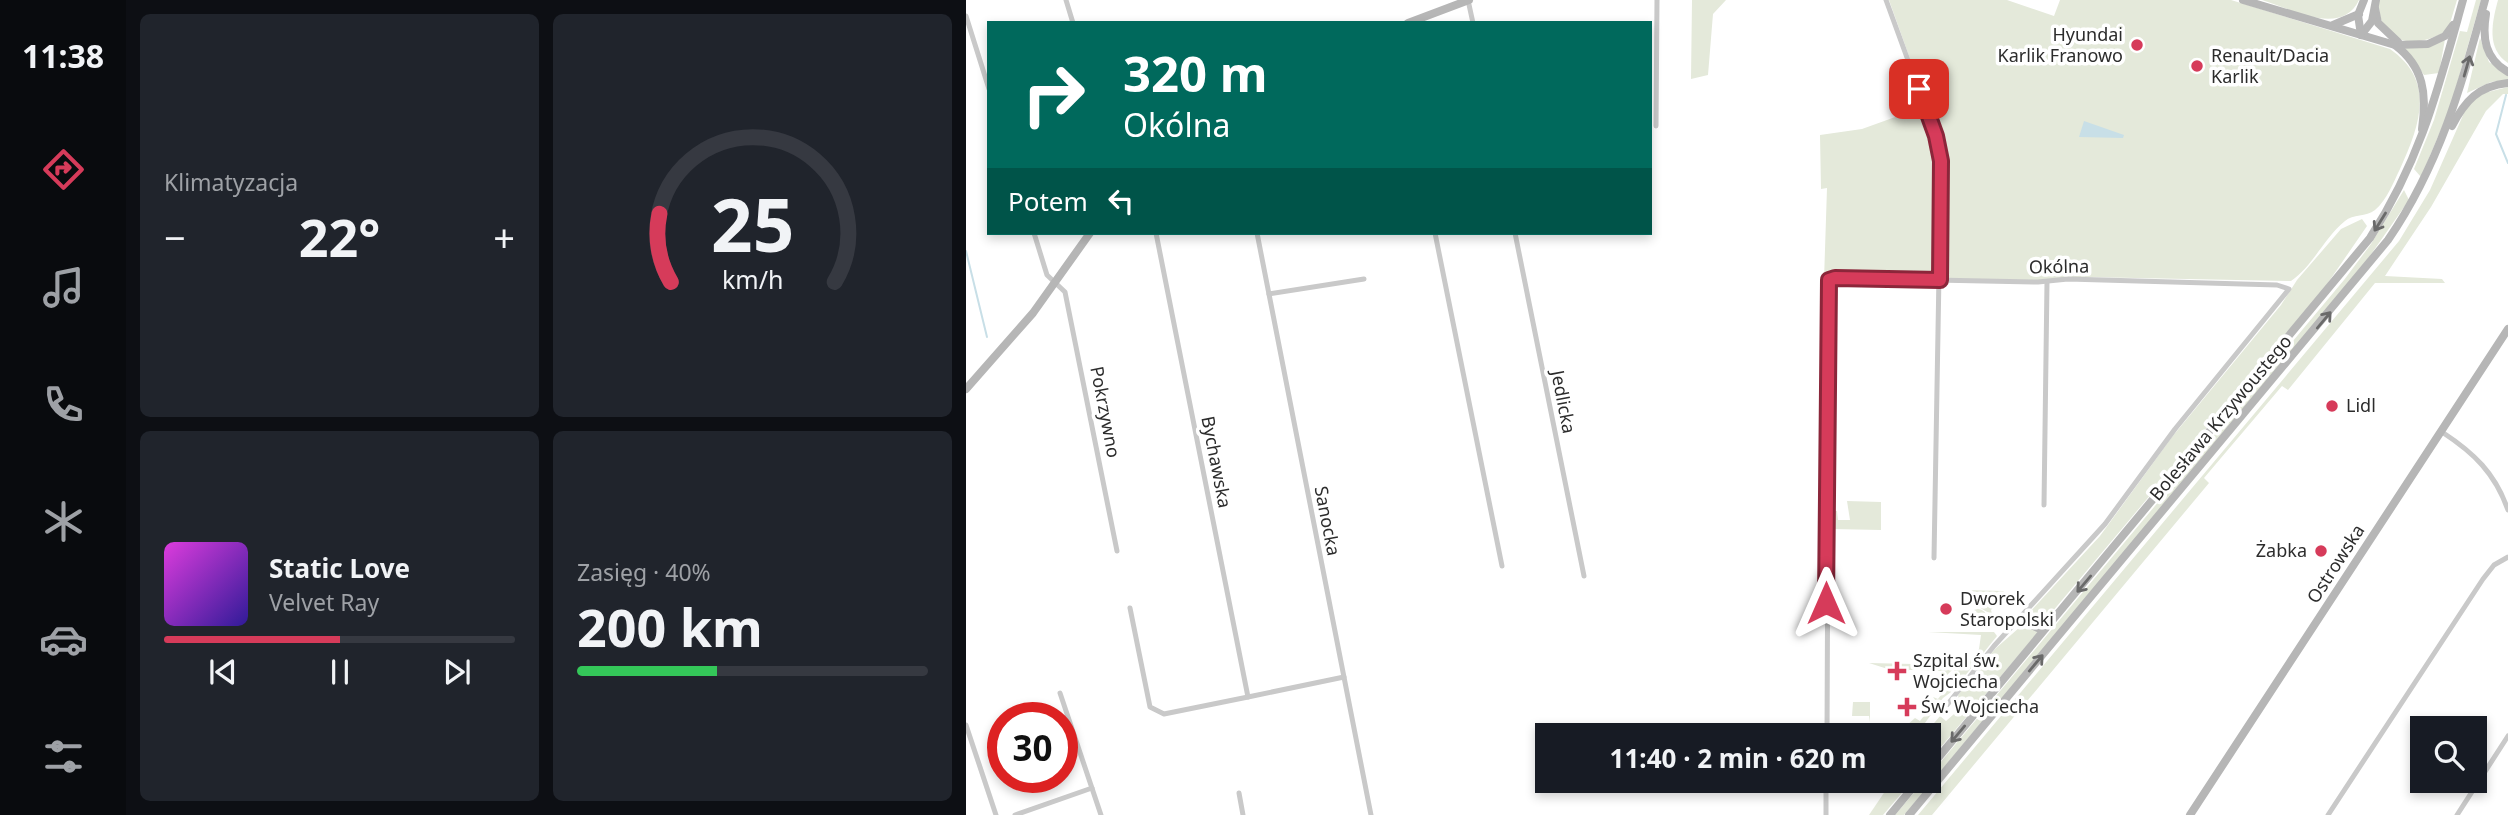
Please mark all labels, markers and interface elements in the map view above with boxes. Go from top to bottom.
place label: Hyundai Karlik Franowo [1998,22,2123,67]
text: 11:38 [22,34,104,77]
marker: Hyundai Karlik Franowo [2129,37,2145,53]
text: 320 m [1123,40,1268,106]
place label: Renault/Dacia Karlik [2211,43,2329,88]
icon: right [1008,49,1099,140]
one-way arrow [2461,55,2474,77]
marker: Renault/Dacia Karlik [2189,58,2205,74]
pin [1889,59,1949,119]
icon: arrive [1900,70,1938,108]
text: Okólna [1123,103,1230,146]
icon: directions [39,145,88,194]
text: Klimatyzacja [164,166,298,198]
text: 25 [711,174,794,273]
icon: left [1102,182,1140,220]
text: Potem [1008,183,1088,219]
text: 22° [299,201,380,272]
text: − [164,211,186,263]
text: + [493,211,515,263]
one-way arrow [2373,212,2387,232]
street label: Okólna [2029,253,2089,279]
text: km/h [722,261,783,295]
icon: music [39,263,88,312]
one-way arrow [2316,311,2332,329]
street label: Bolesława Krzywoustego [2144,329,2297,505]
street label: Pokrzywno [1085,364,1127,460]
street label: Jedlicka [1546,366,1582,435]
icon: phone [39,380,88,429]
place label: Lidl [2346,393,2376,417]
marker: Lidl [2324,398,2340,414]
street label: Bychawska [1196,414,1238,510]
street label: Sanocka [1309,484,1346,558]
icon: climate [39,497,88,546]
street label: Ostrowska [2301,519,2370,607]
place label: Żabka [2256,538,2307,562]
marker: Żabka [2313,543,2329,559]
text: Static Love [269,550,410,586]
text: Zasięg · 40% [577,556,711,588]
position arrow [1789,566,1863,640]
one-way arrow [2076,574,2092,592]
text: Velvet Ray [269,586,379,618]
place label: Dworek Staropolski [1960,586,2054,631]
text: 200 km [577,591,763,662]
marker: Dworek Staropolski [1938,601,1954,617]
icon: car [39,615,88,664]
place label: Szpital św. Wojciecha [1913,648,2000,693]
icon: previous [204,653,242,691]
icon: pause [321,653,359,691]
icon: next [438,653,476,691]
one-way arrow [2028,654,2044,672]
marker: Szpital św. Wojciecha [1887,661,1907,681]
place label: Św. Wojciecha [1921,694,2039,718]
marker: Św. Wojciecha [1899,699,1915,715]
speed limit sign: 30 [987,702,1078,793]
map controls [2410,716,2487,793]
button: search [2410,716,2487,793]
one-way arrow [1950,725,1966,743]
icon: filters [39,732,88,781]
text: 11:40 · 2 min · 620 m [1610,740,1866,776]

